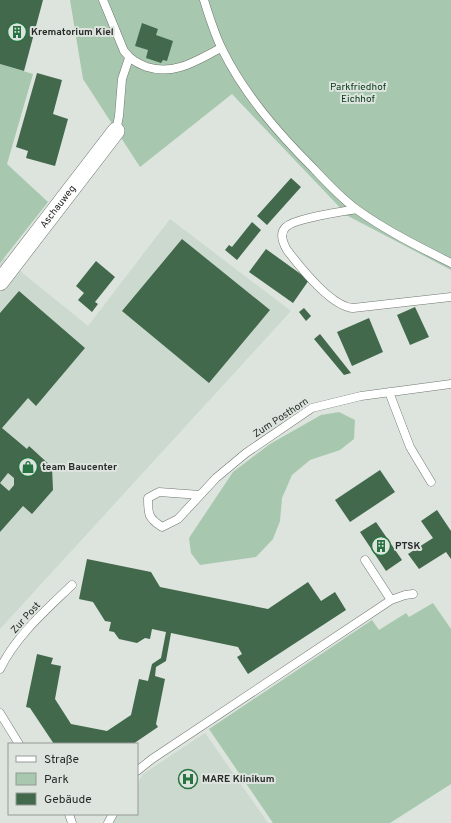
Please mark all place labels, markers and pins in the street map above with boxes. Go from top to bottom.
building icon: Krematorium Kiel [6,21,28,43]
place label: Krematorium Kiel [31,26,114,39]
shop icon: team Baucenter [17,456,39,478]
place label: team Baucenter [42,461,118,474]
building icon: PTSK [370,535,392,557]
place label: PTSK [395,540,421,553]
hospital icon: MARE Klinikum [177,768,199,790]
place label: MARE Klinikum [202,773,275,786]

